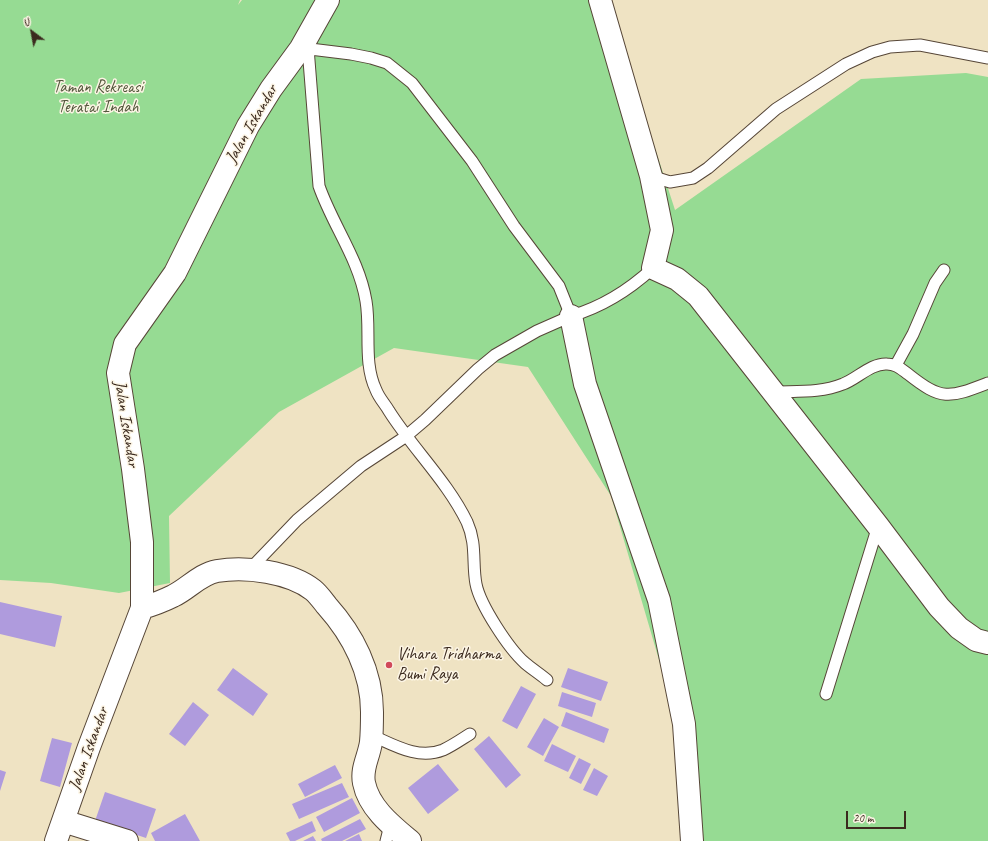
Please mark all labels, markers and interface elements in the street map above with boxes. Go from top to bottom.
north arrow [12,12,52,52]
text: U [20,14,32,29]
park label: Taman Rekreasi Teratai Indah [53,78,143,118]
street label: Jalan Iskandar [221,81,283,167]
street label: Jalan Iskandar [109,379,143,469]
place label: Vihara Tridharma Bumi Raya [397,645,501,685]
marker: Vihara Tridharma Bumi Raya [384,660,394,670]
street label: Jalan Iskandar [64,705,114,793]
scale bar [848,803,908,829]
text: 20 m [853,810,873,826]

